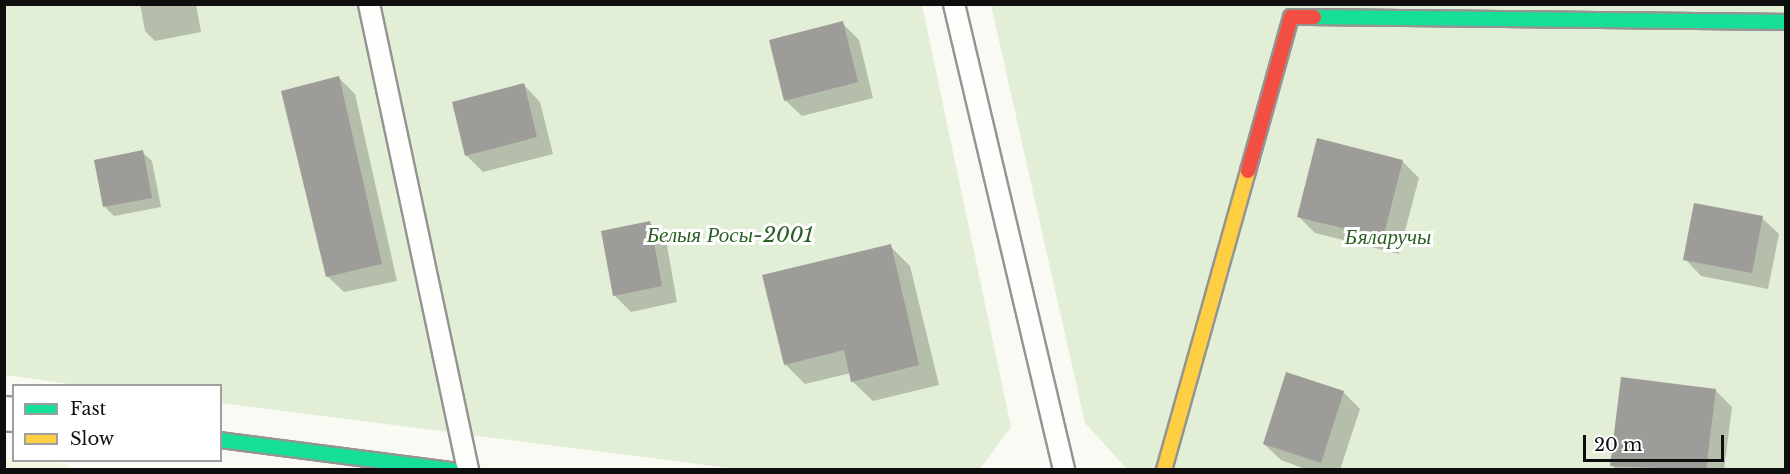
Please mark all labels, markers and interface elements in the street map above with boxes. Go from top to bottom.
park label: Белыя Росы-2001 [647,222,813,248]
park label: Бяларучы [1345,224,1431,250]
legend [12,384,222,462]
text: Fast [70,398,106,420]
scale bar [1586,423,1727,461]
text: Slow [70,428,114,450]
text: 20 m [1594,434,1642,456]

